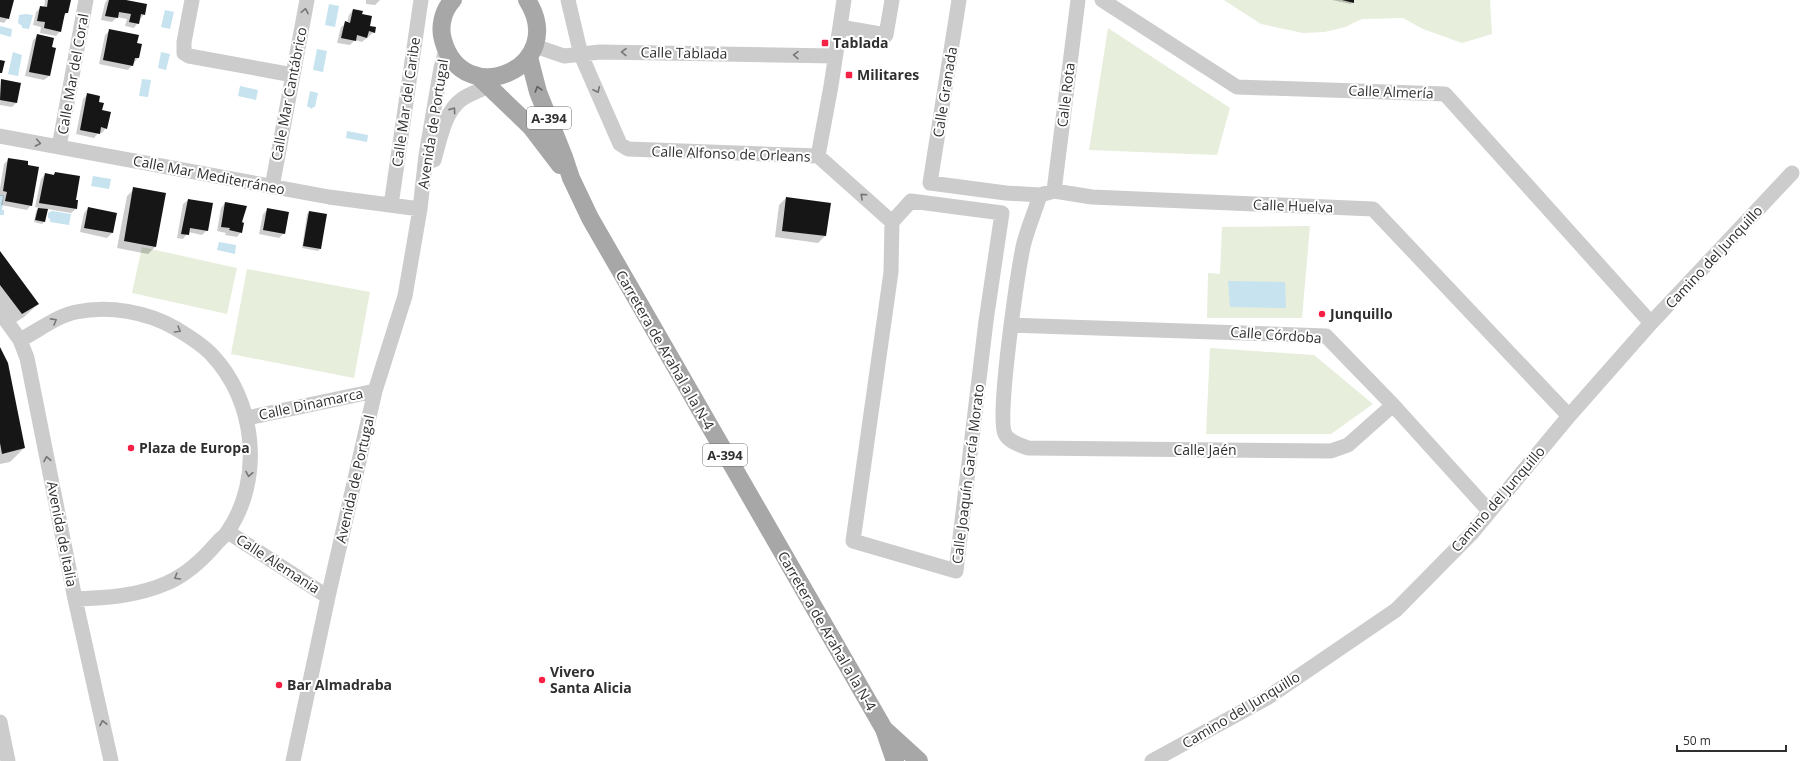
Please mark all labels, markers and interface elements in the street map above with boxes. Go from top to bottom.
one-way arrow [300,8,309,14]
street label: Calle Mar del Coral [52,12,93,136]
street label: Calle Mar Cantábrico [266,25,311,162]
place label: Tablada [833,33,888,52]
street label: Calle Mar del Caribe [387,36,424,168]
marker: Tablada [820,38,830,48]
street label: Calle Tablada [640,42,728,63]
street label: Calle Granada [928,45,961,139]
one-way arrow [621,48,627,56]
one-way arrow [793,51,799,59]
street label: Avenida de Portugal [413,58,452,190]
street label: Calle Rota [1052,62,1079,128]
place label: Militares [857,65,919,84]
marker: Militares [844,70,854,80]
street label: Calle Almería [1348,81,1434,102]
one-way arrow [534,86,543,93]
one-way arrow [592,86,600,94]
one-way arrow [448,107,455,114]
road number: A-394 [527,107,571,129]
one-way arrow [35,138,41,147]
street label: Calle Alfonso de Orleans [651,141,811,166]
street label: Calle Mar Mediterráneo [132,150,287,199]
one-way arrow [860,194,867,201]
street label: Calle Huelva [1253,195,1333,216]
street label: Camino del Junquillo [1661,201,1766,312]
street label: Carretera de Arahal a la N-4 [612,267,719,433]
place label: Junquillo [1328,304,1393,323]
marker: Junquillo [1317,309,1327,319]
one-way arrow [50,319,57,326]
street label: Calle Córdoba [1230,322,1322,347]
one-way arrow [174,325,181,332]
street label: Calle Dinamarca [257,383,365,424]
street label: Calle Joaquín García Morato [947,383,988,565]
street label: Avenida de Portugal [331,413,378,545]
place label: Plaza de Europa [139,438,250,457]
street label: Calle Jaén [1173,440,1237,459]
street label: Camino del Junquillo [1446,442,1549,556]
marker: Plaza de Europa [126,443,136,453]
road number: A-394 [703,444,747,466]
one-way arrow [43,456,52,462]
one-way arrow [245,471,254,478]
street label: Avenida de Italia [43,479,82,588]
street label: Calle Alemania [233,529,324,598]
street label: Carretera de Arahal a la N-4 [774,548,881,714]
one-way arrow [174,573,181,580]
place label: Vivero Santa Alicia [550,662,632,697]
street label: Camino del Junquillo [1178,667,1303,752]
place label: Bar Almadraba [287,675,392,694]
marker: Vivero Santa Alicia [537,675,547,685]
marker: Bar Almadraba [274,680,284,690]
one-way arrow [99,720,107,726]
scale bar [1677,727,1786,753]
text: 50 m [1683,732,1711,749]

